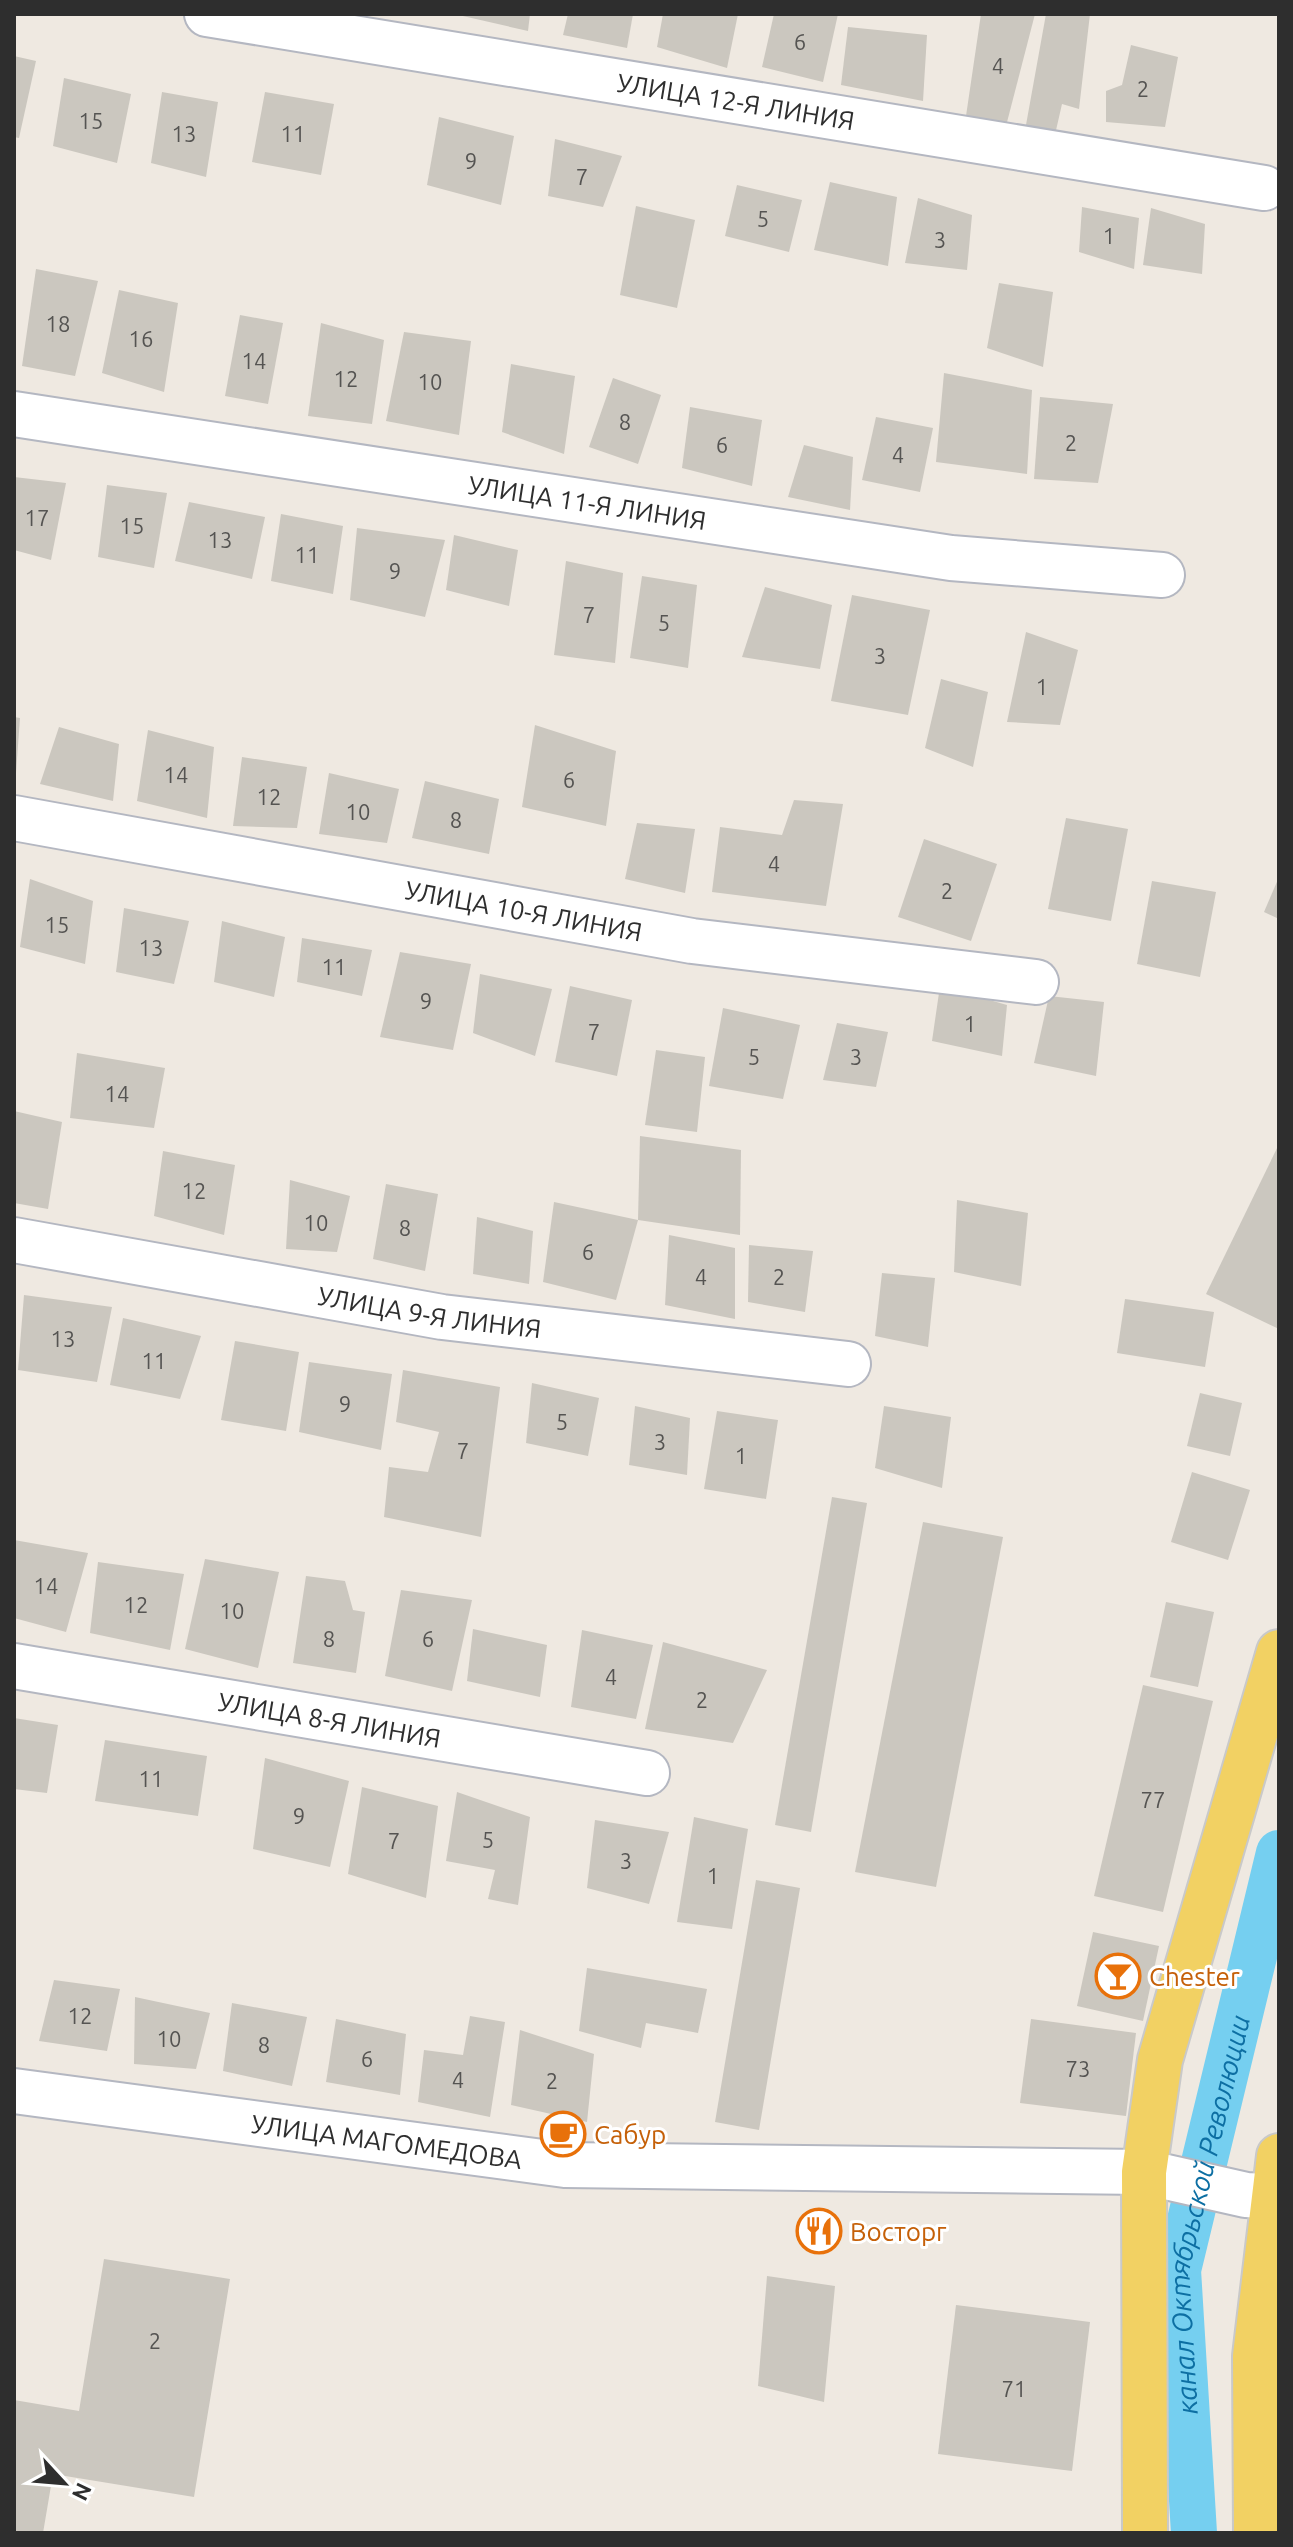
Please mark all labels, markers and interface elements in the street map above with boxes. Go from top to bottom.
house number: 6 [794,29,806,54]
house number: 4 [992,53,1004,78]
street label: УЛИЦА 12-Я ЛИНИЯ [615,67,857,135]
house number: 2 [1137,76,1149,101]
house number: 15 [79,108,103,133]
house number: 13 [172,121,196,146]
house number: 11 [281,121,305,146]
house number: 9 [465,148,477,173]
house number: 7 [576,164,588,189]
house number: 5 [757,206,769,231]
house number: 1 [1103,223,1115,248]
house number: 3 [934,227,946,252]
house number: 18 [46,311,70,336]
house number: 16 [129,326,153,351]
house number: 14 [242,348,266,373]
house number: 12 [334,366,358,391]
house number: 10 [418,369,442,394]
house number: 8 [619,409,631,434]
house number: 2 [1065,430,1077,455]
house number: 6 [716,432,728,457]
house number: 4 [892,442,904,467]
street label: УЛИЦА 11-Я ЛИНИЯ [466,470,708,535]
house number: 17 [25,505,49,530]
house number: 15 [120,513,144,538]
house number: 13 [208,527,232,552]
house number: 11 [295,542,319,567]
house number: 9 [389,558,401,583]
house number: 7 [583,602,595,627]
house number: 5 [658,610,670,635]
house number: 3 [874,643,886,668]
house number: 1 [1036,674,1048,699]
house number: 14 [164,762,188,787]
house number: 6 [563,767,575,792]
house number: 12 [257,784,281,809]
house number: 10 [346,799,370,824]
house number: 8 [450,807,462,832]
house number: 4 [768,851,780,876]
street label: УЛИЦА 10-Я ЛИНИЯ [403,875,644,946]
house number: 2 [941,878,953,903]
house number: 15 [45,912,69,937]
house number: 13 [139,935,163,960]
house number: 11 [322,954,346,979]
house number: 9 [420,988,432,1013]
house number: 1 [964,1011,976,1036]
house number: 7 [588,1019,600,1044]
house number: 5 [748,1044,760,1069]
house number: 3 [850,1044,862,1069]
house number: 14 [105,1081,129,1106]
house number: 12 [182,1178,206,1203]
house number: 10 [304,1210,328,1235]
house number: 8 [399,1215,411,1240]
house number: 6 [582,1239,594,1264]
house number: 4 [695,1264,707,1289]
house number: 2 [773,1264,785,1289]
street label: УЛИЦА 9-Я ЛИНИЯ [316,1280,543,1343]
house number: 13 [51,1326,75,1351]
house number: 11 [142,1348,166,1373]
house number: 9 [339,1391,351,1416]
house number: 5 [556,1409,568,1434]
house number: 3 [654,1429,666,1454]
house number: 7 [457,1438,469,1463]
house number: 1 [735,1443,747,1468]
house number: 14 [34,1573,58,1598]
house number: 12 [124,1592,148,1617]
house number: 10 [220,1598,244,1623]
house number: 8 [323,1626,335,1651]
house number: 6 [422,1626,434,1651]
house number: 4 [605,1664,617,1689]
street label: УЛИЦА 8-Я ЛИНИЯ [216,1686,443,1752]
house number: 2 [696,1687,708,1712]
house number: 11 [139,1766,163,1791]
house number: 77 [1141,1787,1165,1812]
house number: 9 [293,1803,305,1828]
house number: 5 [482,1827,494,1852]
house number: 7 [388,1828,400,1853]
house number: 3 [620,1848,632,1873]
house number: 1 [707,1863,719,1888]
bar icon: Chester [1094,1952,1142,2000]
place label: Chester [1149,1962,1240,1991]
house number: 12 [68,2003,92,2028]
water label: канал Октябрьской Революции [1162,2012,1255,2416]
house number: 10 [157,2026,181,2051]
house number: 8 [258,2032,270,2057]
house number: 6 [361,2046,373,2071]
house number: 73 [1066,2056,1090,2081]
house number: 4 [452,2067,464,2092]
house number: 2 [546,2068,558,2093]
street label: УЛИЦА МАГОМЕДОВА [250,2109,524,2174]
cafe icon: Сабур [539,2110,587,2158]
place label: Сабур [594,2120,666,2149]
restaurant icon: Восторг [795,2207,843,2255]
place label: Восторг [850,2217,947,2246]
house number: 2 [149,2328,161,2353]
house number: 71 [1002,2376,1026,2401]
north arrow [24,2443,104,2523]
text: N [68,2479,97,2505]

